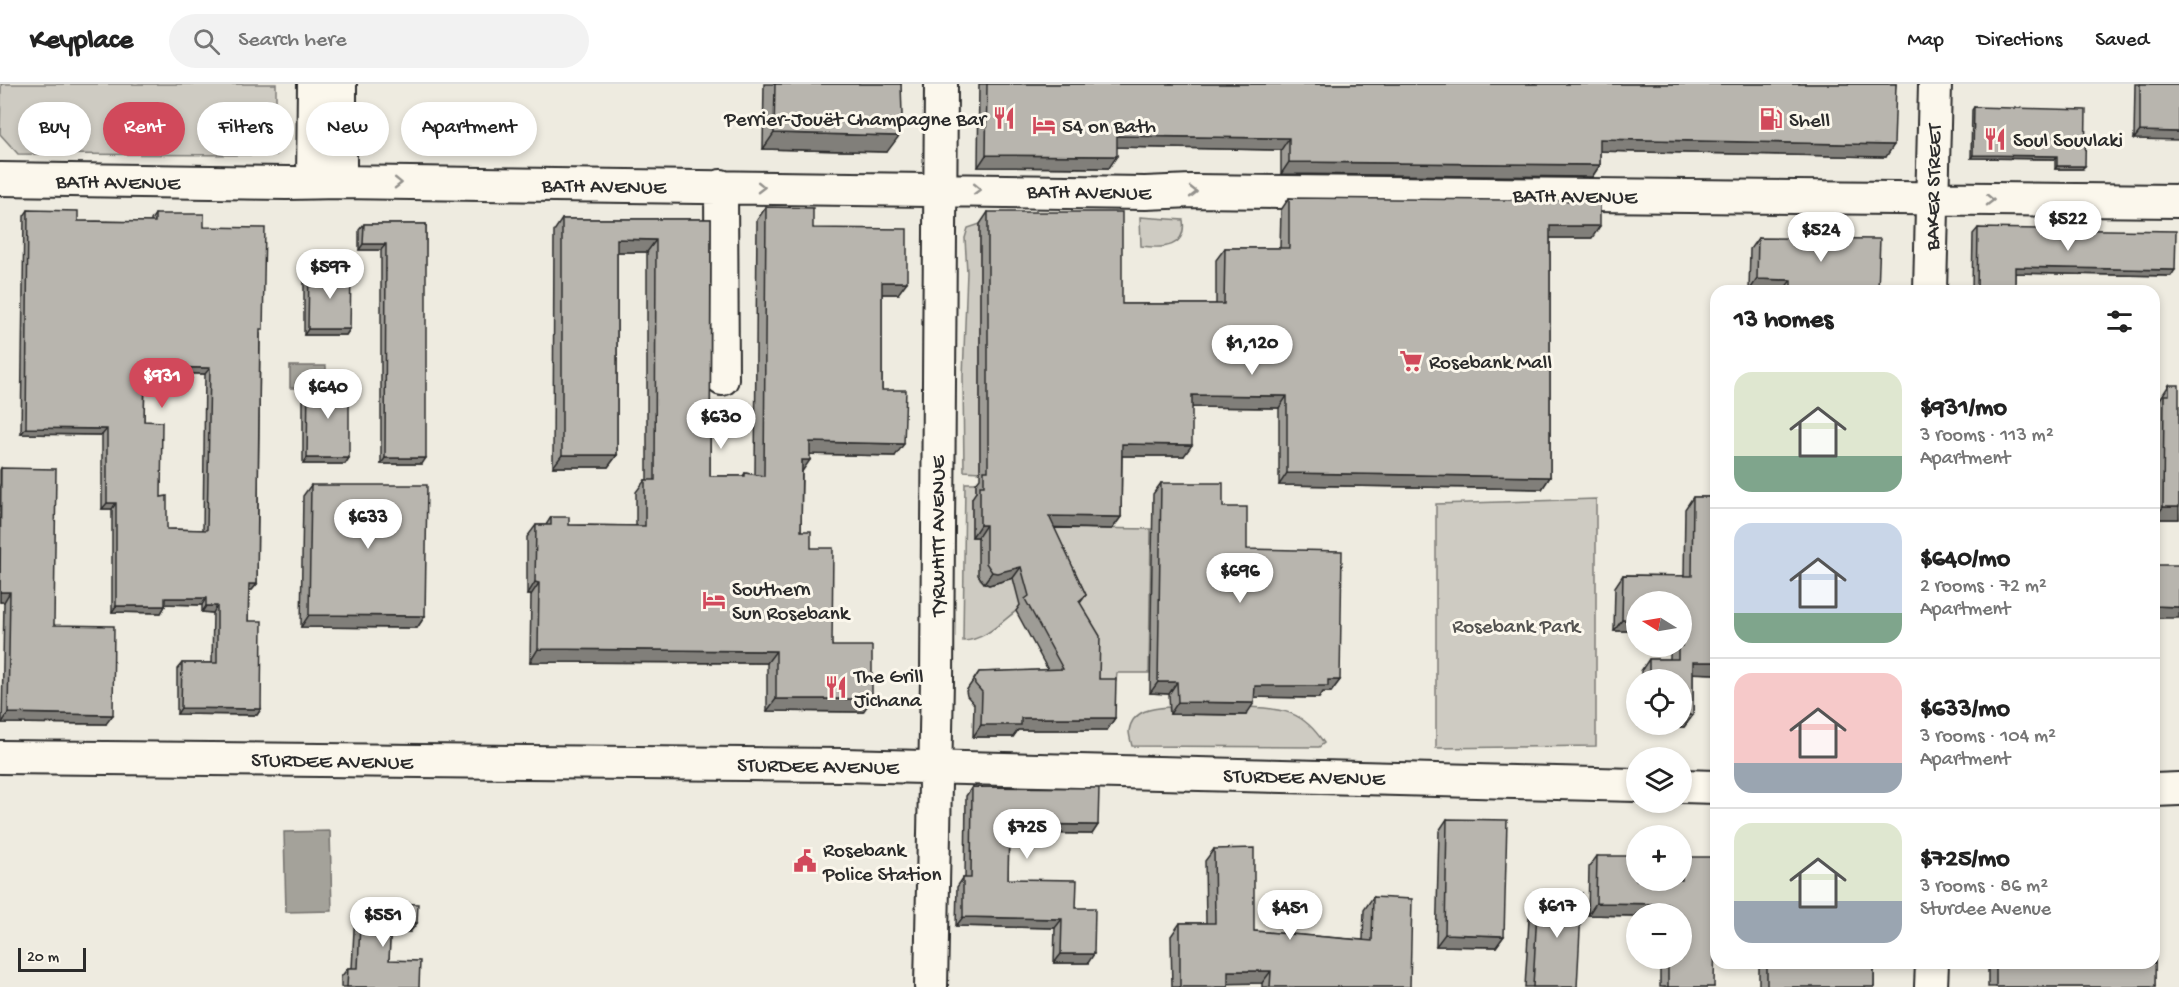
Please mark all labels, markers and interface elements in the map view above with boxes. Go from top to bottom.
search box [169,14,589,68]
text: Keyplace [30,25,133,58]
icon: search [190,25,223,58]
text: Search here [238,28,347,54]
text: Map [1907,29,1944,54]
text: Directions [1977,29,2062,54]
text: Saved [2095,29,2149,54]
chip: Buy [18,102,91,156]
chip: Rent [103,102,185,156]
chip: Filters [197,102,294,156]
chip: New [306,102,389,156]
chip: Apartment [401,102,537,156]
restaurant icon: Perrier-Jouët Champagne Bar [991,105,1017,131]
fuel station icon: Shell [1758,106,1784,132]
place label: Perrier-Jouët Champagne Bar [723,109,988,134]
place label: Shell [1789,110,1830,135]
hotel icon: 54 on Bath [1031,112,1057,138]
place label: 54 on Bath [1062,116,1156,141]
street label: BAKER STREET [1922,123,1949,252]
restaurant icon: Soul Souvlaki [1982,126,2008,152]
place label: Soul Souvlaki [2013,130,2123,155]
street label: BATH AVENUE [55,171,181,198]
street label: BATH AVENUE [541,175,667,202]
one-way arrow [394,176,403,189]
one-way arrow [757,181,766,193]
street label: BATH AVENUE [1026,181,1152,208]
one-way arrow [973,183,982,196]
street label: BATH AVENUE [1512,185,1638,212]
one-way arrow [1189,186,1198,198]
one-way arrow [1985,193,1994,206]
pin: $522 [2032,201,2104,252]
text: $522 [2048,209,2088,232]
pin: $524 [1785,212,1857,263]
text: $524 [1802,220,1840,243]
pin: $597 [294,249,366,300]
text: $597 [310,257,350,280]
icon: filters [2103,305,2136,338]
text: 13 homes [1734,306,1833,337]
pin: $1,120 [1203,325,1301,376]
text: $1,120 [1226,333,1278,356]
supermarket icon: Rosebank Mall [1398,348,1424,374]
place label: Rosebank Mall [1429,352,1552,377]
pin: $931 [126,358,198,409]
text: $931 [143,366,181,389]
pin: $640 [292,369,364,420]
text: $640 [308,377,348,400]
text: $931/mo [1920,394,2007,425]
icon: home [1782,396,1854,468]
pin: $630 [685,399,757,450]
text: $630 [701,407,741,430]
text: 3 rooms · 113 m² [1920,425,2054,448]
text: Apartment [1920,448,2010,471]
street label: TYRWHITT AVENUE [928,455,953,617]
pin: $633 [332,499,404,550]
text: $633 [348,507,388,530]
text: $640/mo [1920,545,2010,576]
icon: home [1782,547,1854,619]
pin: $696 [1204,553,1276,604]
text: $696 [1220,561,1260,584]
text: 2 rooms · 72 m² [1920,576,2047,599]
place label: Southern Sun Rosebank [732,579,852,628]
hotel icon: Southern Sun Rosebank [701,587,727,613]
north arrow [1626,591,1692,657]
map controls [1626,591,1692,969]
text: Apartment [1920,599,2010,622]
park label: Rosebank Park [1452,616,1582,641]
place label: The Grill Jichana [853,666,924,715]
button: locate [1626,669,1692,735]
restaurant icon: The Grill Jichana [823,674,849,700]
text: $633/mo [1920,695,2010,726]
icon: home [1782,697,1854,769]
text: 3 rooms · 104 m² [1920,726,2056,749]
button: layers [1626,747,1692,813]
text: Apartment [1920,749,2010,772]
street label: STURDEE AVENUE [251,750,414,777]
street label: STURDEE AVENUE [737,755,900,782]
street label: STURDEE AVENUE [1223,766,1386,793]
pin: $725 [991,809,1063,860]
text: $725 [1007,817,1047,840]
button: + [1626,825,1692,891]
place label: Rosebank Police Station [822,840,942,889]
text: $725/mo [1920,845,2010,876]
icon: home [1782,847,1854,919]
public building icon: Rosebank Police Station [792,848,818,874]
text: 3 rooms · 86 m² [1920,876,2048,899]
pin: $617 [1521,888,1593,939]
pin: $451 [1254,890,1326,941]
text: $617 [1538,896,1576,919]
pin: $551 [347,897,419,948]
text: $451 [1271,898,1309,921]
text: Sturdee Avenue [1920,899,2051,922]
button: − [1626,903,1692,969]
text: $551 [364,905,402,928]
scale bar [18,945,86,972]
text: 20 m [27,949,59,968]

